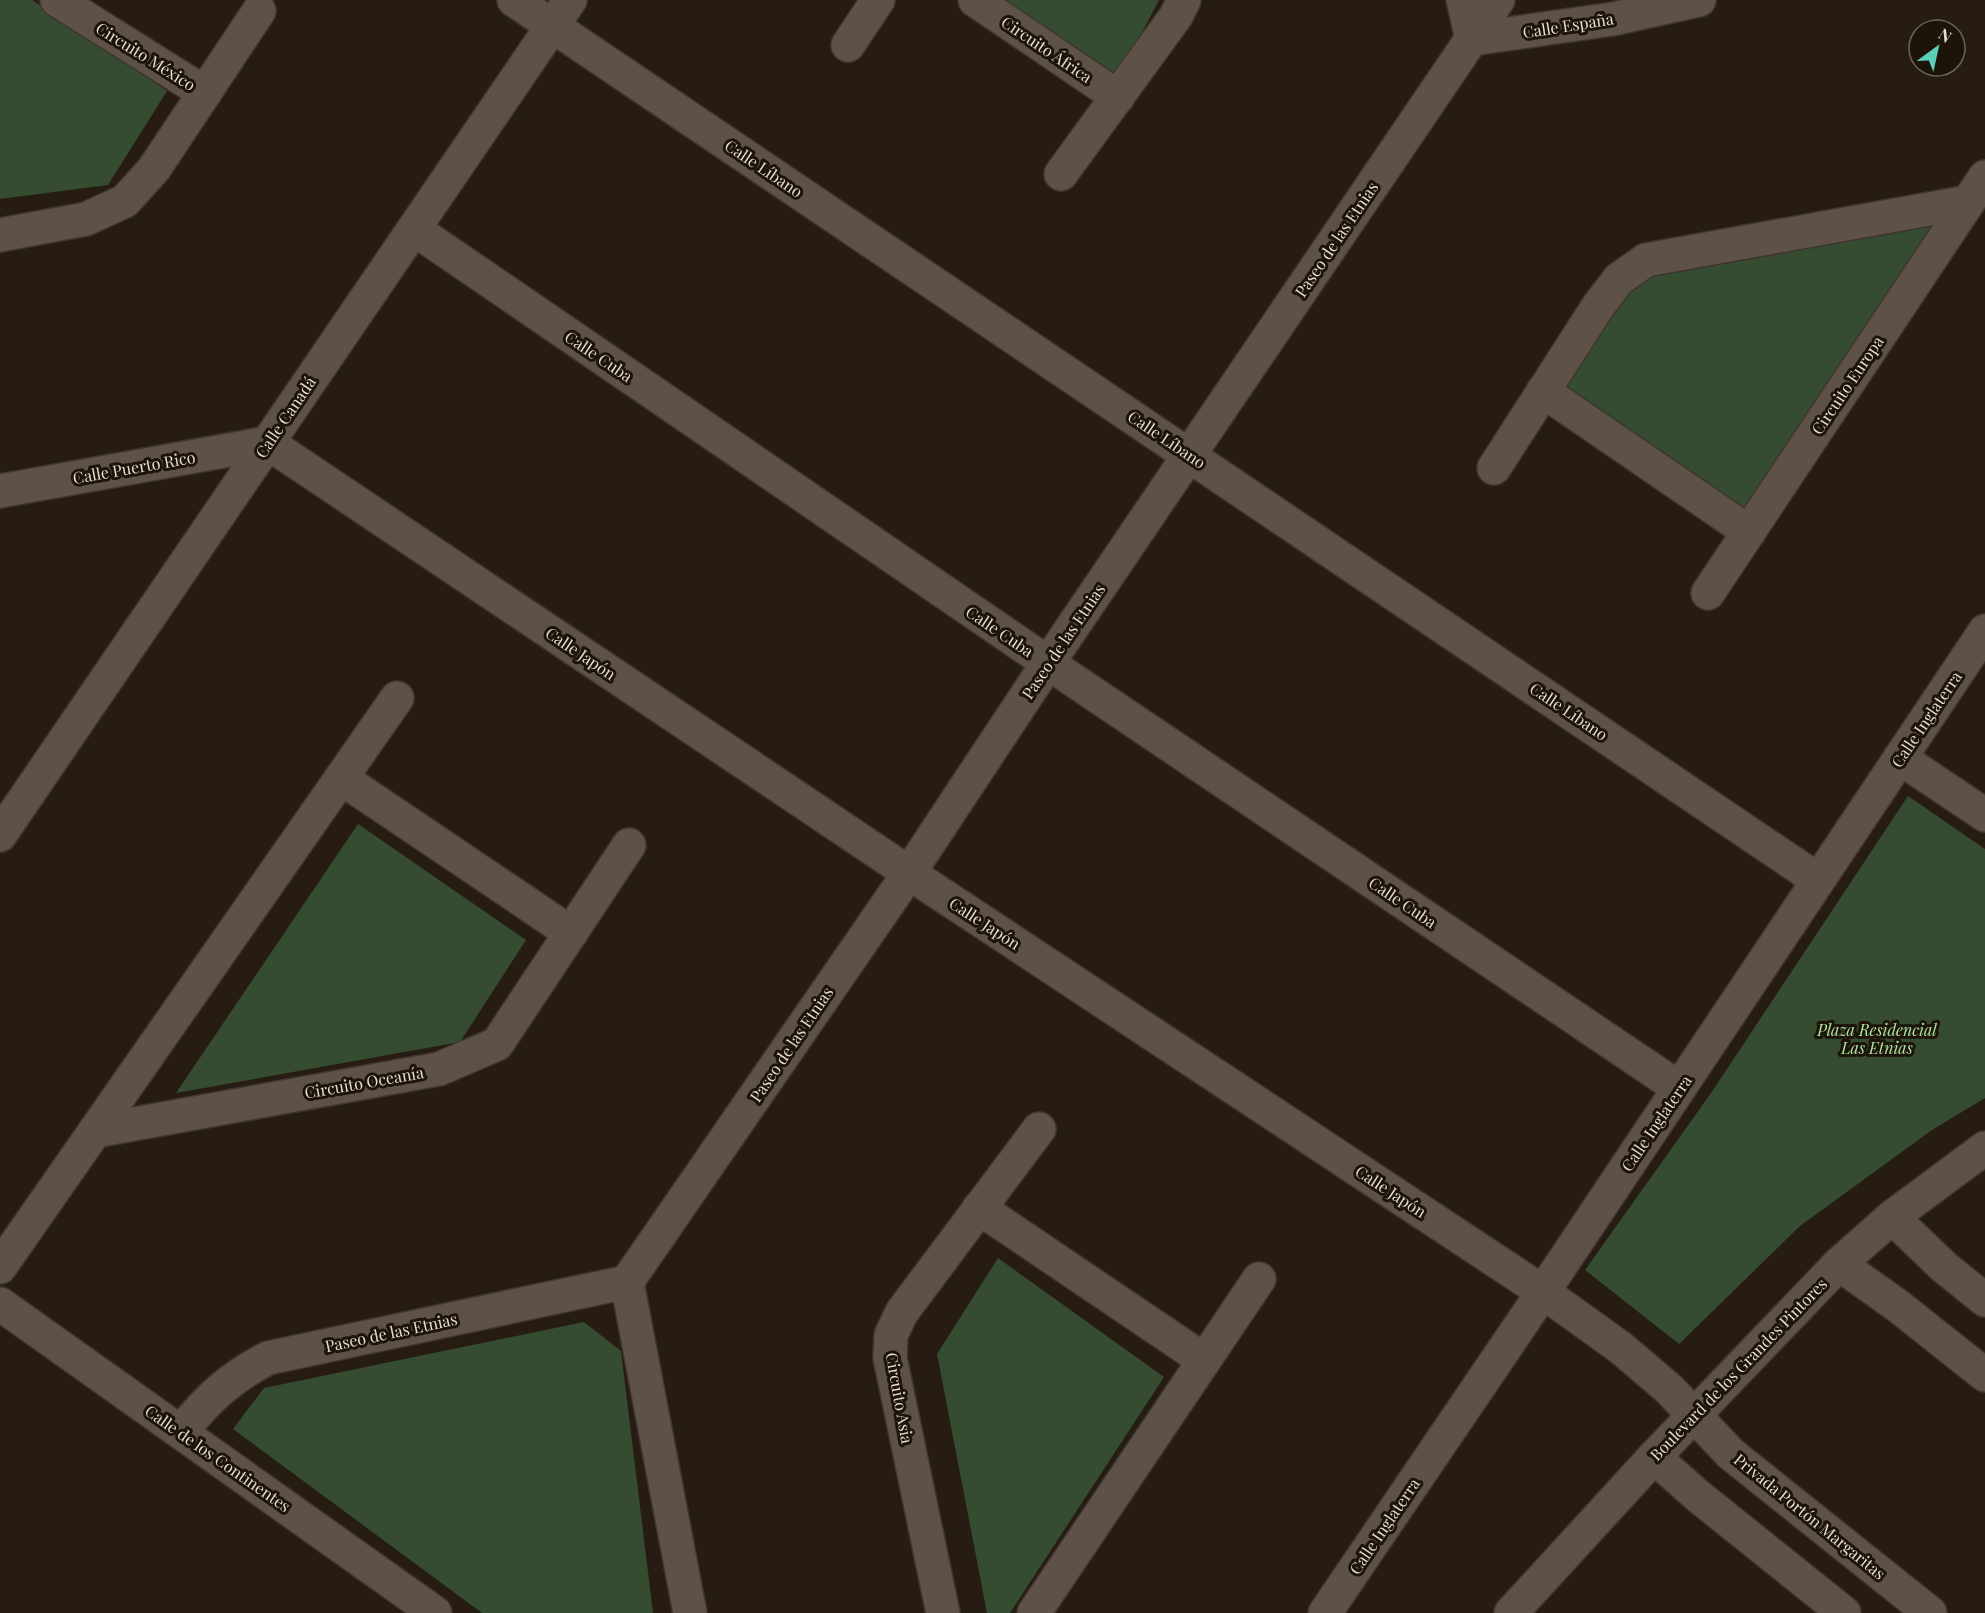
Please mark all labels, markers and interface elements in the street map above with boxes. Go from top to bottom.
street label: Calle España [1521,7,1615,43]
street label: Circuito África [998,11,1096,87]
street label: Circuito México [92,17,200,95]
north arrow [1907,18,1967,78]
text: N [1935,23,1956,47]
street label: Calle Líbano [721,134,807,202]
street label: Paseo de las Etnias [1290,177,1382,301]
street label: Calle Cuba [561,326,637,386]
street label: Circuito Europa [1806,332,1888,438]
street label: Calle Canadá [250,372,320,462]
street label: Calle Líbano [1124,405,1210,473]
street label: Calle Puerto Rico [71,446,197,488]
street label: Paseo de las Etnias [1017,579,1109,703]
street label: Calle Cuba [962,601,1038,661]
street label: Calle Japón [542,622,621,684]
street label: Calle Inglaterra [1886,667,1966,771]
street label: Calle Líbano [1526,677,1612,745]
street label: Calle Cuba [1365,872,1441,932]
street label: Calle Japón [946,892,1025,954]
street label: Paseo de las Etnias [745,982,837,1106]
park label: Plaza Residencial Las Etnias [1816,1019,1937,1058]
street label: Circuito Oceanía [303,1061,425,1103]
street label: Calle Inglaterra [1616,1071,1696,1175]
street label: Calle Japón [1352,1160,1431,1222]
street label: Boulevard de los Grandes Pintores [1645,1273,1831,1465]
street label: Paseo de las Etnias [323,1308,459,1356]
street label: Circuito Asia [882,1351,918,1445]
street label: Calle de los Continentes [141,1400,295,1516]
street label: Privada Portón Margaritas [1730,1448,1890,1584]
street label: Calle Inglaterra [1344,1474,1424,1578]

